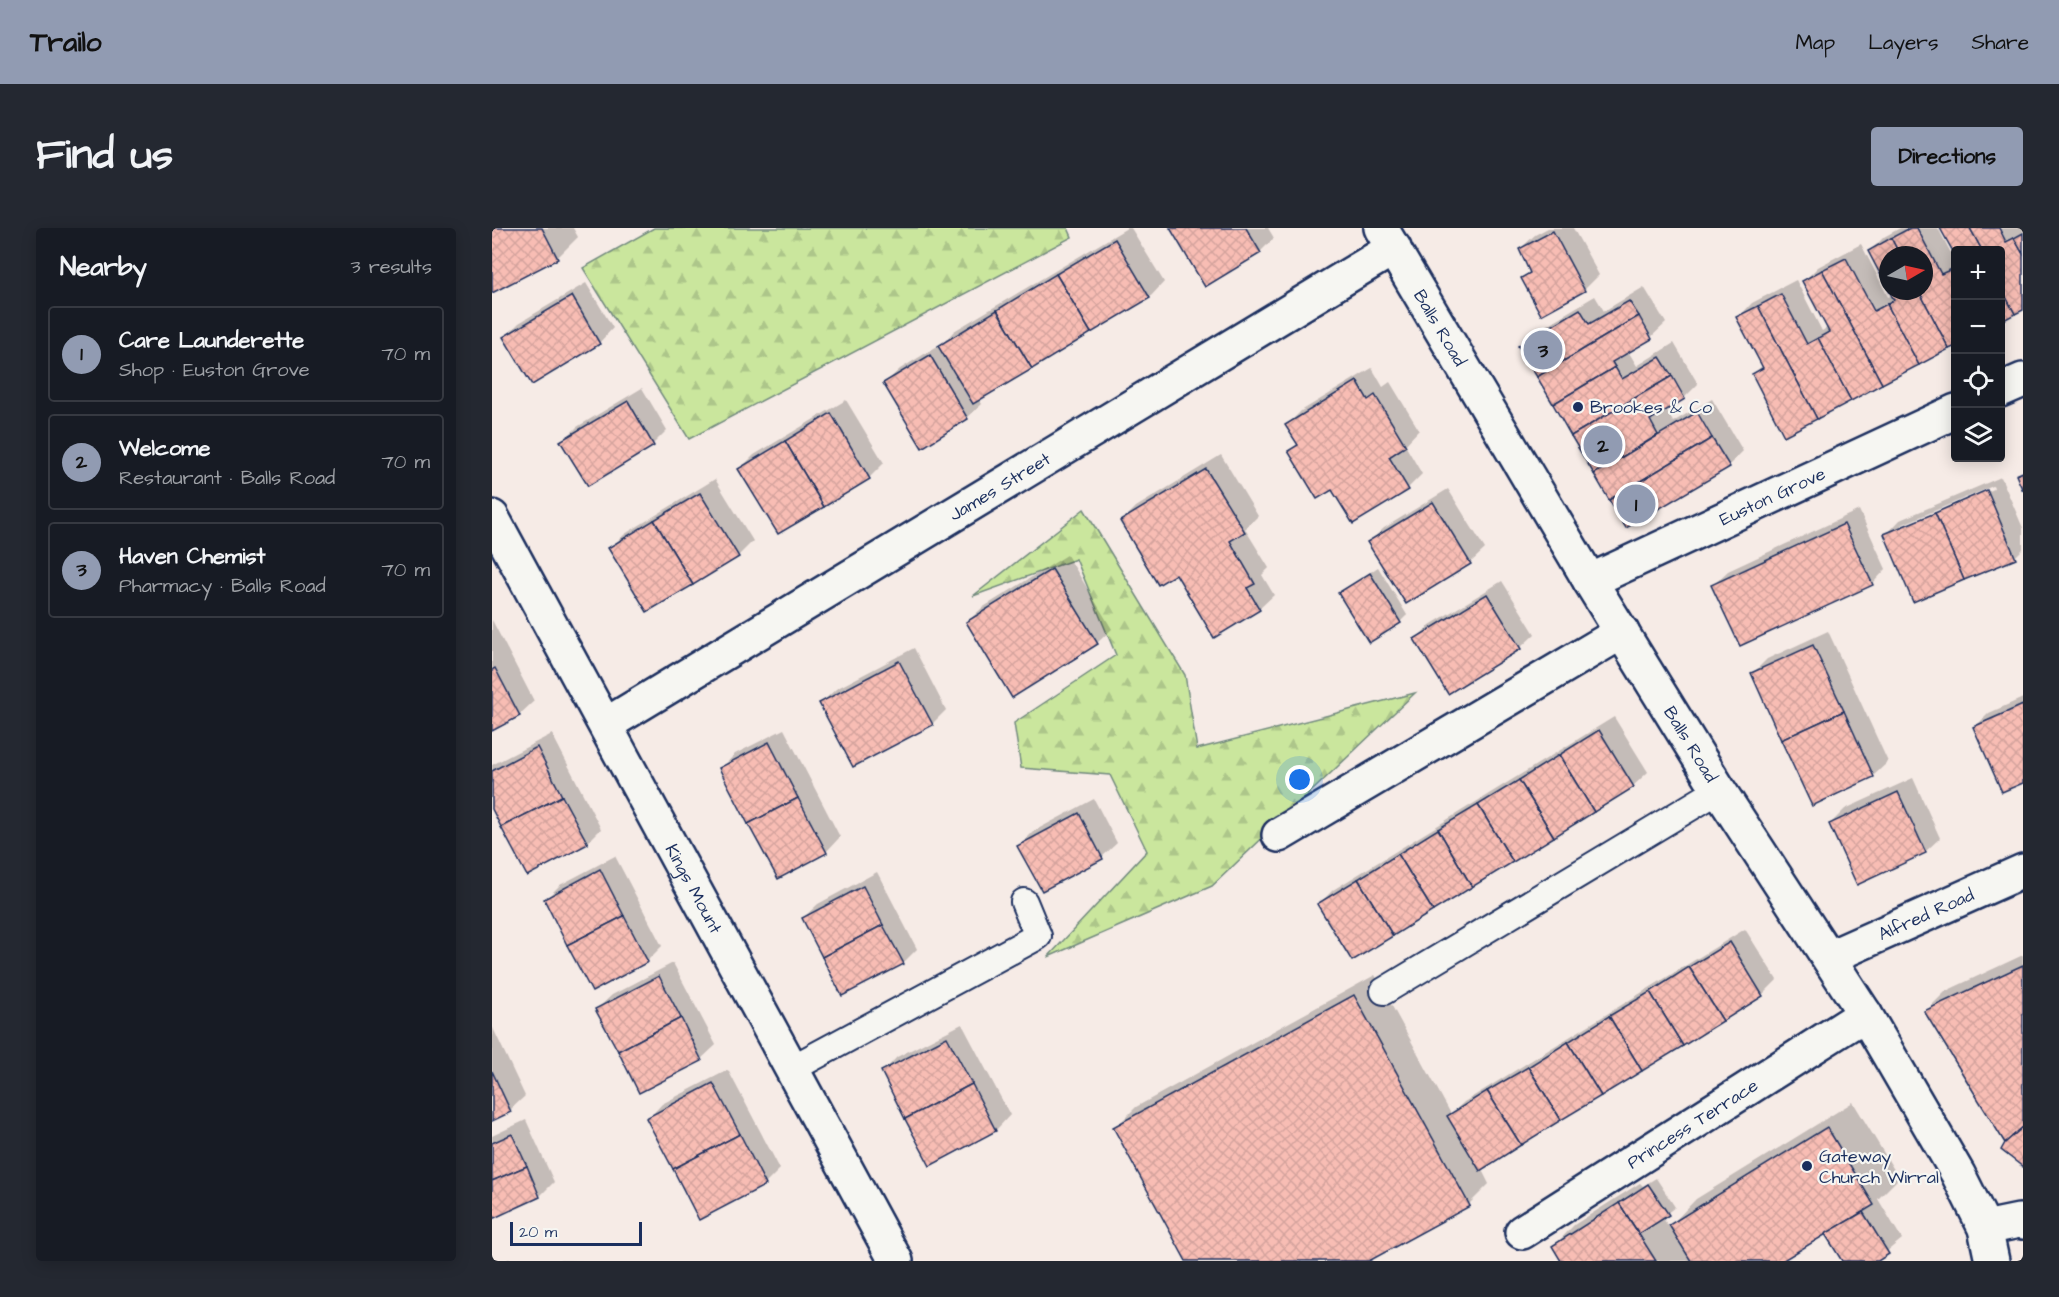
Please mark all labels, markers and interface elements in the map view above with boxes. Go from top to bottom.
text: Trailo [30,23,102,62]
text: Map [1795,28,1835,57]
text: Layers [1868,28,1938,57]
text: Share [1971,28,2029,57]
text: Find us [36,127,173,185]
button: Directions [1871,127,2023,186]
north arrow [1879,246,1933,300]
map controls [1951,246,2005,462]
button: + [1951,246,2005,300]
text: Nearby [60,249,147,285]
text: 3 results [350,253,432,281]
street label: Balls Road [1408,285,1473,371]
button: − [1951,300,2005,354]
text: Care Launderette [119,325,304,356]
pin: 3 [1524,328,1562,372]
text: 1 [80,340,83,368]
text: 70 m [382,340,430,368]
button: locate [1951,354,2005,408]
text: Shop · Euston Grove [119,356,310,384]
place label: Brookes & Co [1590,395,1712,420]
marker: Brookes & Co [1571,400,1585,414]
button: layers [1951,408,2005,462]
pin: 2 [1584,422,1622,468]
text: Welcome [119,433,210,464]
street label: James Street [944,446,1056,527]
text: 2 [76,448,87,476]
text: 70 m [382,448,430,476]
street label: Euston Grove [1715,461,1830,532]
text: Restaurant · Balls Road [119,464,335,492]
pin: 1 [1616,482,1656,526]
text: Haven Chemist [119,541,265,572]
text: 3 [76,556,87,584]
text: 70 m [382,556,430,584]
text: Pharmacy · Balls Road [119,572,326,600]
street label: Balls Road [1658,701,1724,787]
your location [1285,765,1314,794]
street label: Kings Mount [659,839,729,939]
street label: Alfred Road [1874,882,1978,947]
street label: Princess Terrace [1622,1073,1763,1175]
place label: Gateway Church Wirral [1819,1144,1939,1190]
marker: Gateway Church Wirral [1800,1159,1814,1173]
scale bar [510,1219,642,1246]
text: 20 m [519,1221,557,1243]

